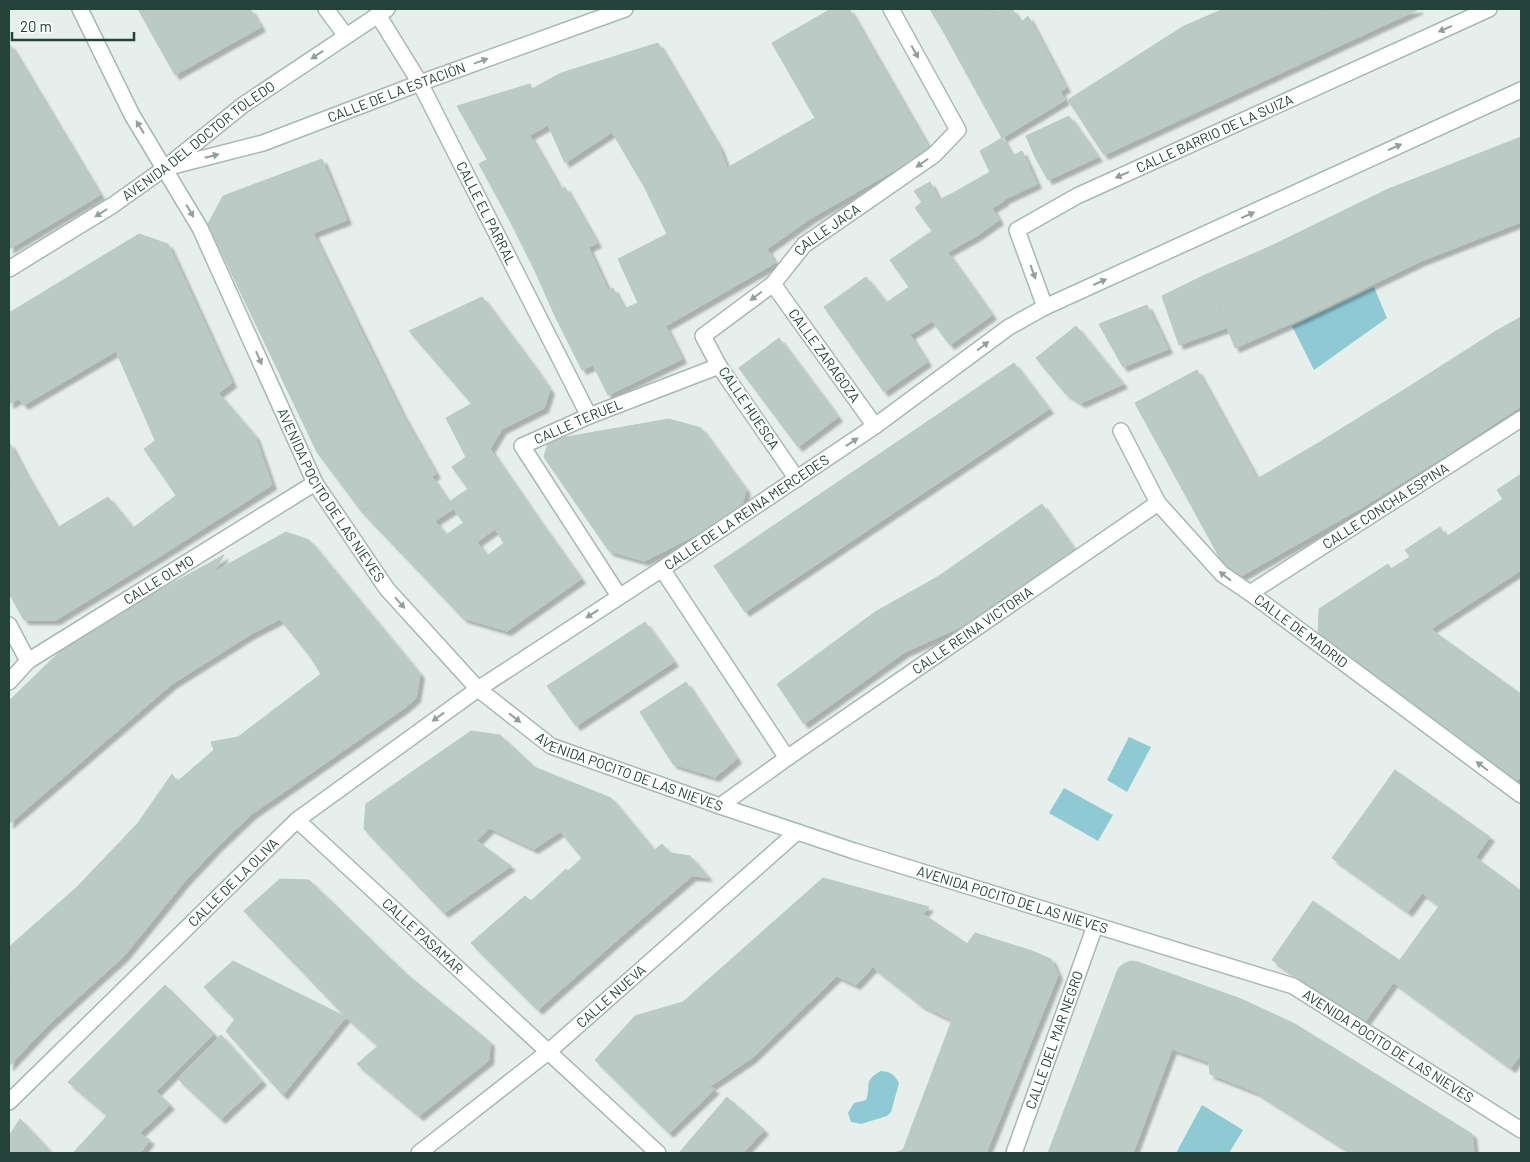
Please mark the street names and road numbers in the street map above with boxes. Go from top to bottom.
street label: CALLE DE LA ESTACIÓN [325,58,468,126]
street label: AVENIDA DEL DOCTOR TOLEDO [118,77,278,204]
street label: CALLE BARRIO DE LA SUIZA [1133,90,1296,176]
street label: CALLE EL PARRAL [453,158,520,268]
street label: CALLE JACA [790,200,864,259]
street label: CALLE ZARAGOZA [785,305,864,406]
street label: CALLE HUESCA [716,363,784,453]
street label: CALLE TERUEL [531,395,625,448]
street label: AVENIDA POCITO DE LAS NIEVES [274,405,389,585]
street label: CALLE DE LA REINA MERCEDES [661,450,832,573]
street label: CALLE CONCHA ESPINA [1319,459,1452,552]
street label: CALLE OLMO [120,551,197,608]
street label: CALLE REINA VICTORIA [909,582,1036,678]
street label: CALLE DE MADRID [1251,590,1351,671]
street label: AVENIDA POCITO DE LAS NIEVES [533,728,725,814]
street label: CALLE DE LA OLIVA [184,834,282,930]
street label: AVENIDA POCITO DE LAS NIEVES [915,862,1110,937]
street label: CALLE PASAMAR [379,894,467,977]
street label: CALLE NUEVA [573,960,649,1031]
street label: CALLE DEL MAR NEGRO [1021,968,1086,1111]
street label: AVENIDA POCITO DE LAS NIEVES [1300,985,1477,1106]

